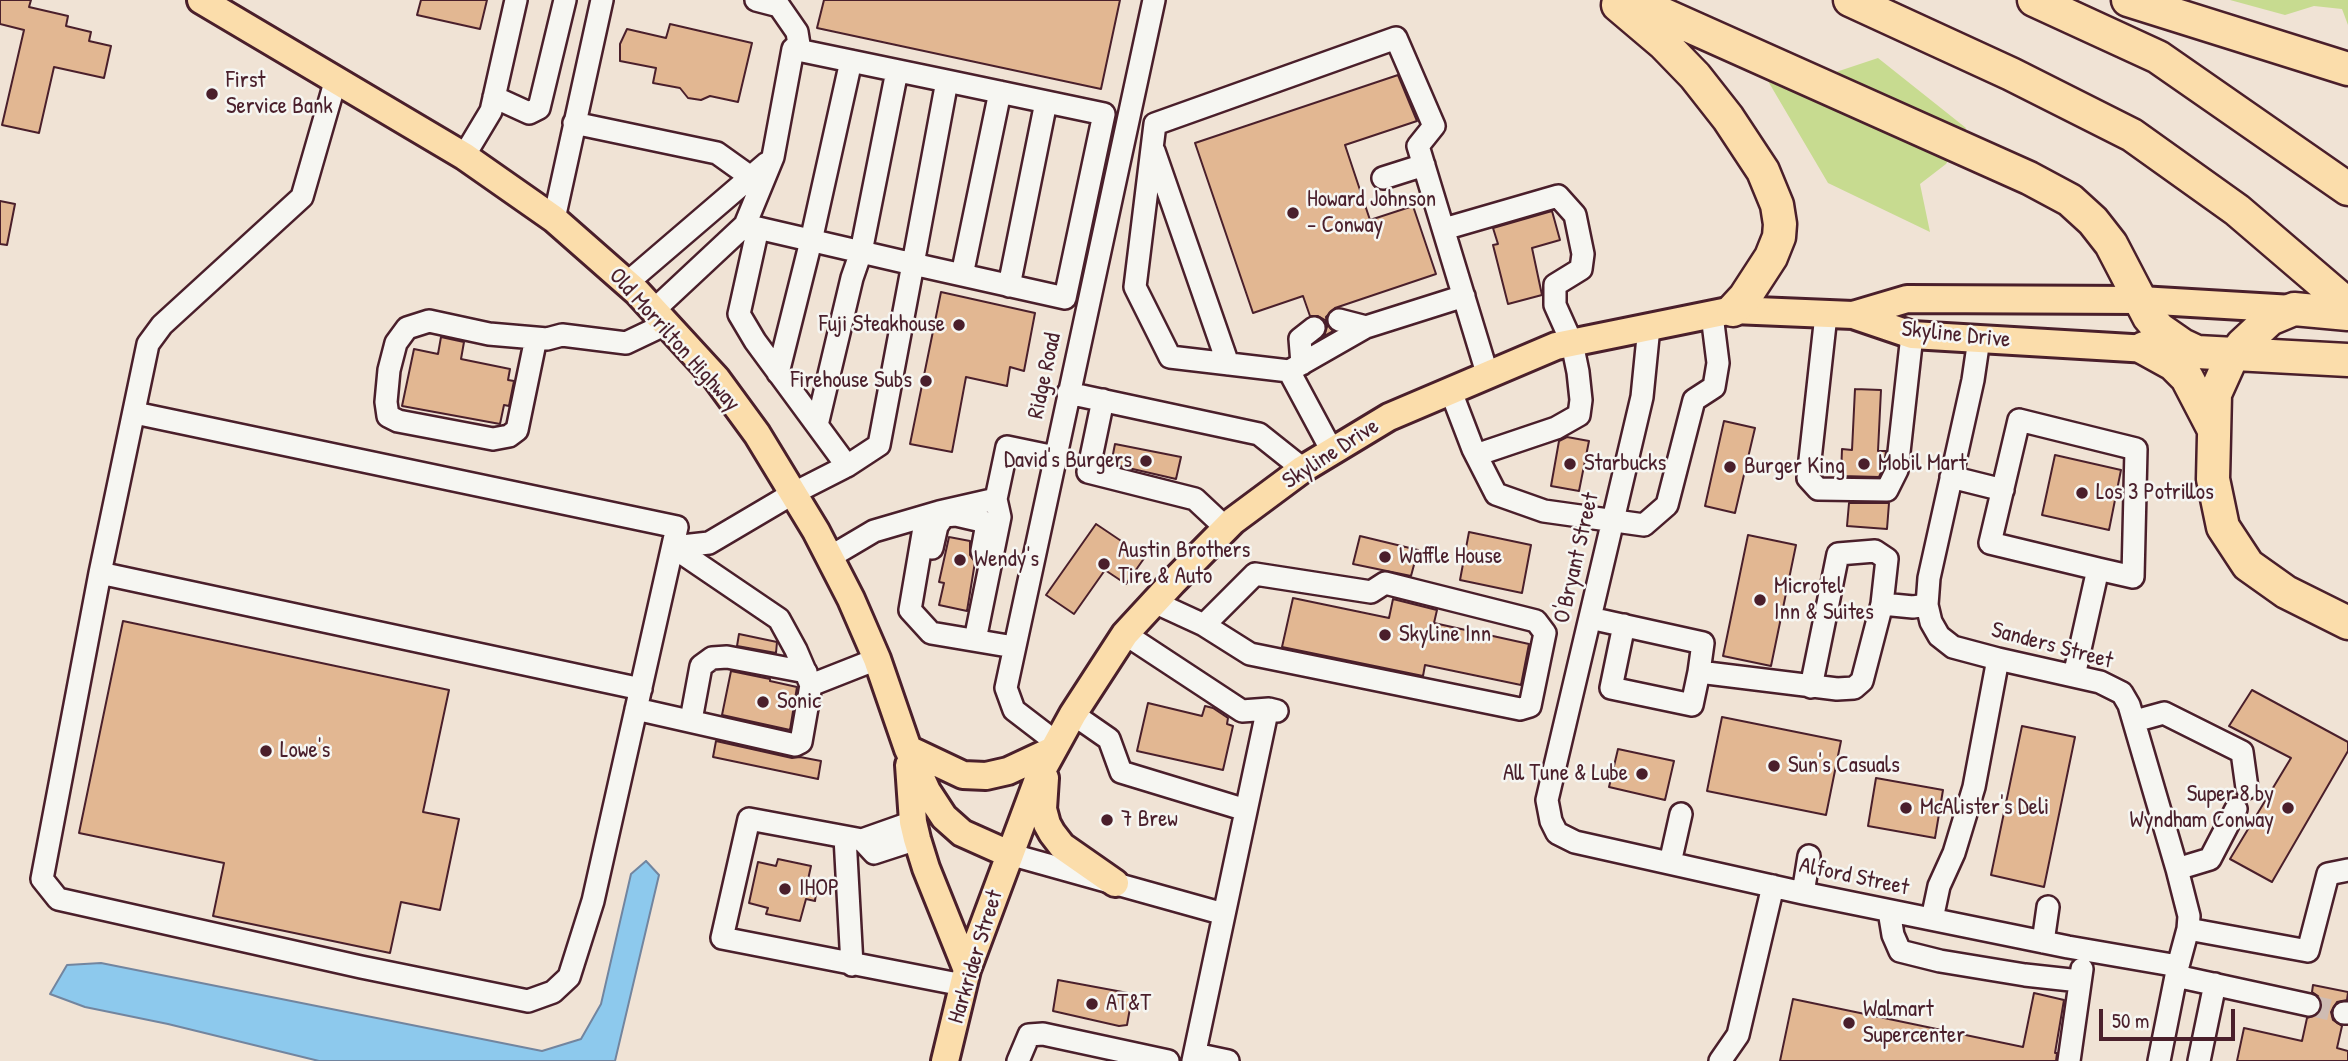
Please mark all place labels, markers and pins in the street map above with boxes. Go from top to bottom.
place label: First Service Bank [226,67,333,121]
marker: First Service Bank [204,86,220,102]
place label: Howard Johnson - Conway [1307,186,1436,240]
marker: Howard Johnson - Conway [1285,205,1301,221]
place label: Fuji Steakhouse [819,311,945,339]
marker: Fuji Steakhouse [951,317,967,333]
place label: Firehouse Subs [791,367,912,395]
marker: Firehouse Subs [918,373,934,389]
place label: David's Burgers [1004,447,1132,475]
place label: Starbucks [1584,450,1666,478]
place label: Mobil Mart [1878,450,1966,478]
marker: David's Burgers [1138,453,1154,469]
place label: Burger King [1744,453,1845,481]
marker: Starbucks [1562,456,1578,472]
marker: Mobil Mart [1856,456,1872,472]
marker: Burger King [1722,459,1738,475]
place label: Los 3 Potrillos [2096,479,2214,507]
marker: Los 3 Potrillos [2074,485,2090,501]
place label: Austin Brothers Tire & Auto [1118,537,1250,591]
place label: Waffle House [1399,543,1502,571]
place label: Wendy's [974,546,1039,574]
marker: Waffle House [1377,549,1393,565]
marker: Wendy's [952,552,968,568]
marker: Austin Brothers Tire & Auto [1096,556,1112,572]
place label: Microtel Inn & Suites [1774,573,1874,627]
marker: Microtel Inn & Suites [1752,592,1768,608]
place label: Skyline Inn [1399,621,1491,649]
marker: Skyline Inn [1377,627,1393,643]
place label: Sonic [777,688,821,716]
marker: Sonic [755,694,771,710]
place label: Lowe's [280,737,330,765]
marker: Lowe's [258,743,274,759]
place label: Sun's Casuals [1788,752,1900,780]
marker: Sun's Casuals [1766,758,1782,774]
place label: All Tune & Lube [1503,760,1628,788]
marker: All Tune & Lube [1634,766,1650,782]
place label: Super 8 by Wyndham Conway [2129,781,2274,835]
place label: McAlister's Deli [1920,794,2049,822]
marker: McAlister's Deli [1898,800,1914,816]
marker: Super 8 by Wyndham Conway [2280,800,2296,816]
place label: 7 Brew [1121,806,1178,834]
marker: 7 Brew [1099,812,1115,828]
place label: IHOP [799,875,839,903]
marker: IHOP [777,881,793,897]
place label: AT&T [1106,990,1151,1018]
marker: AT&T [1084,996,1100,1012]
place label: Walmart Supercenter [1863,996,1965,1050]
marker: Walmart Supercenter [1841,1015,1857,1031]

